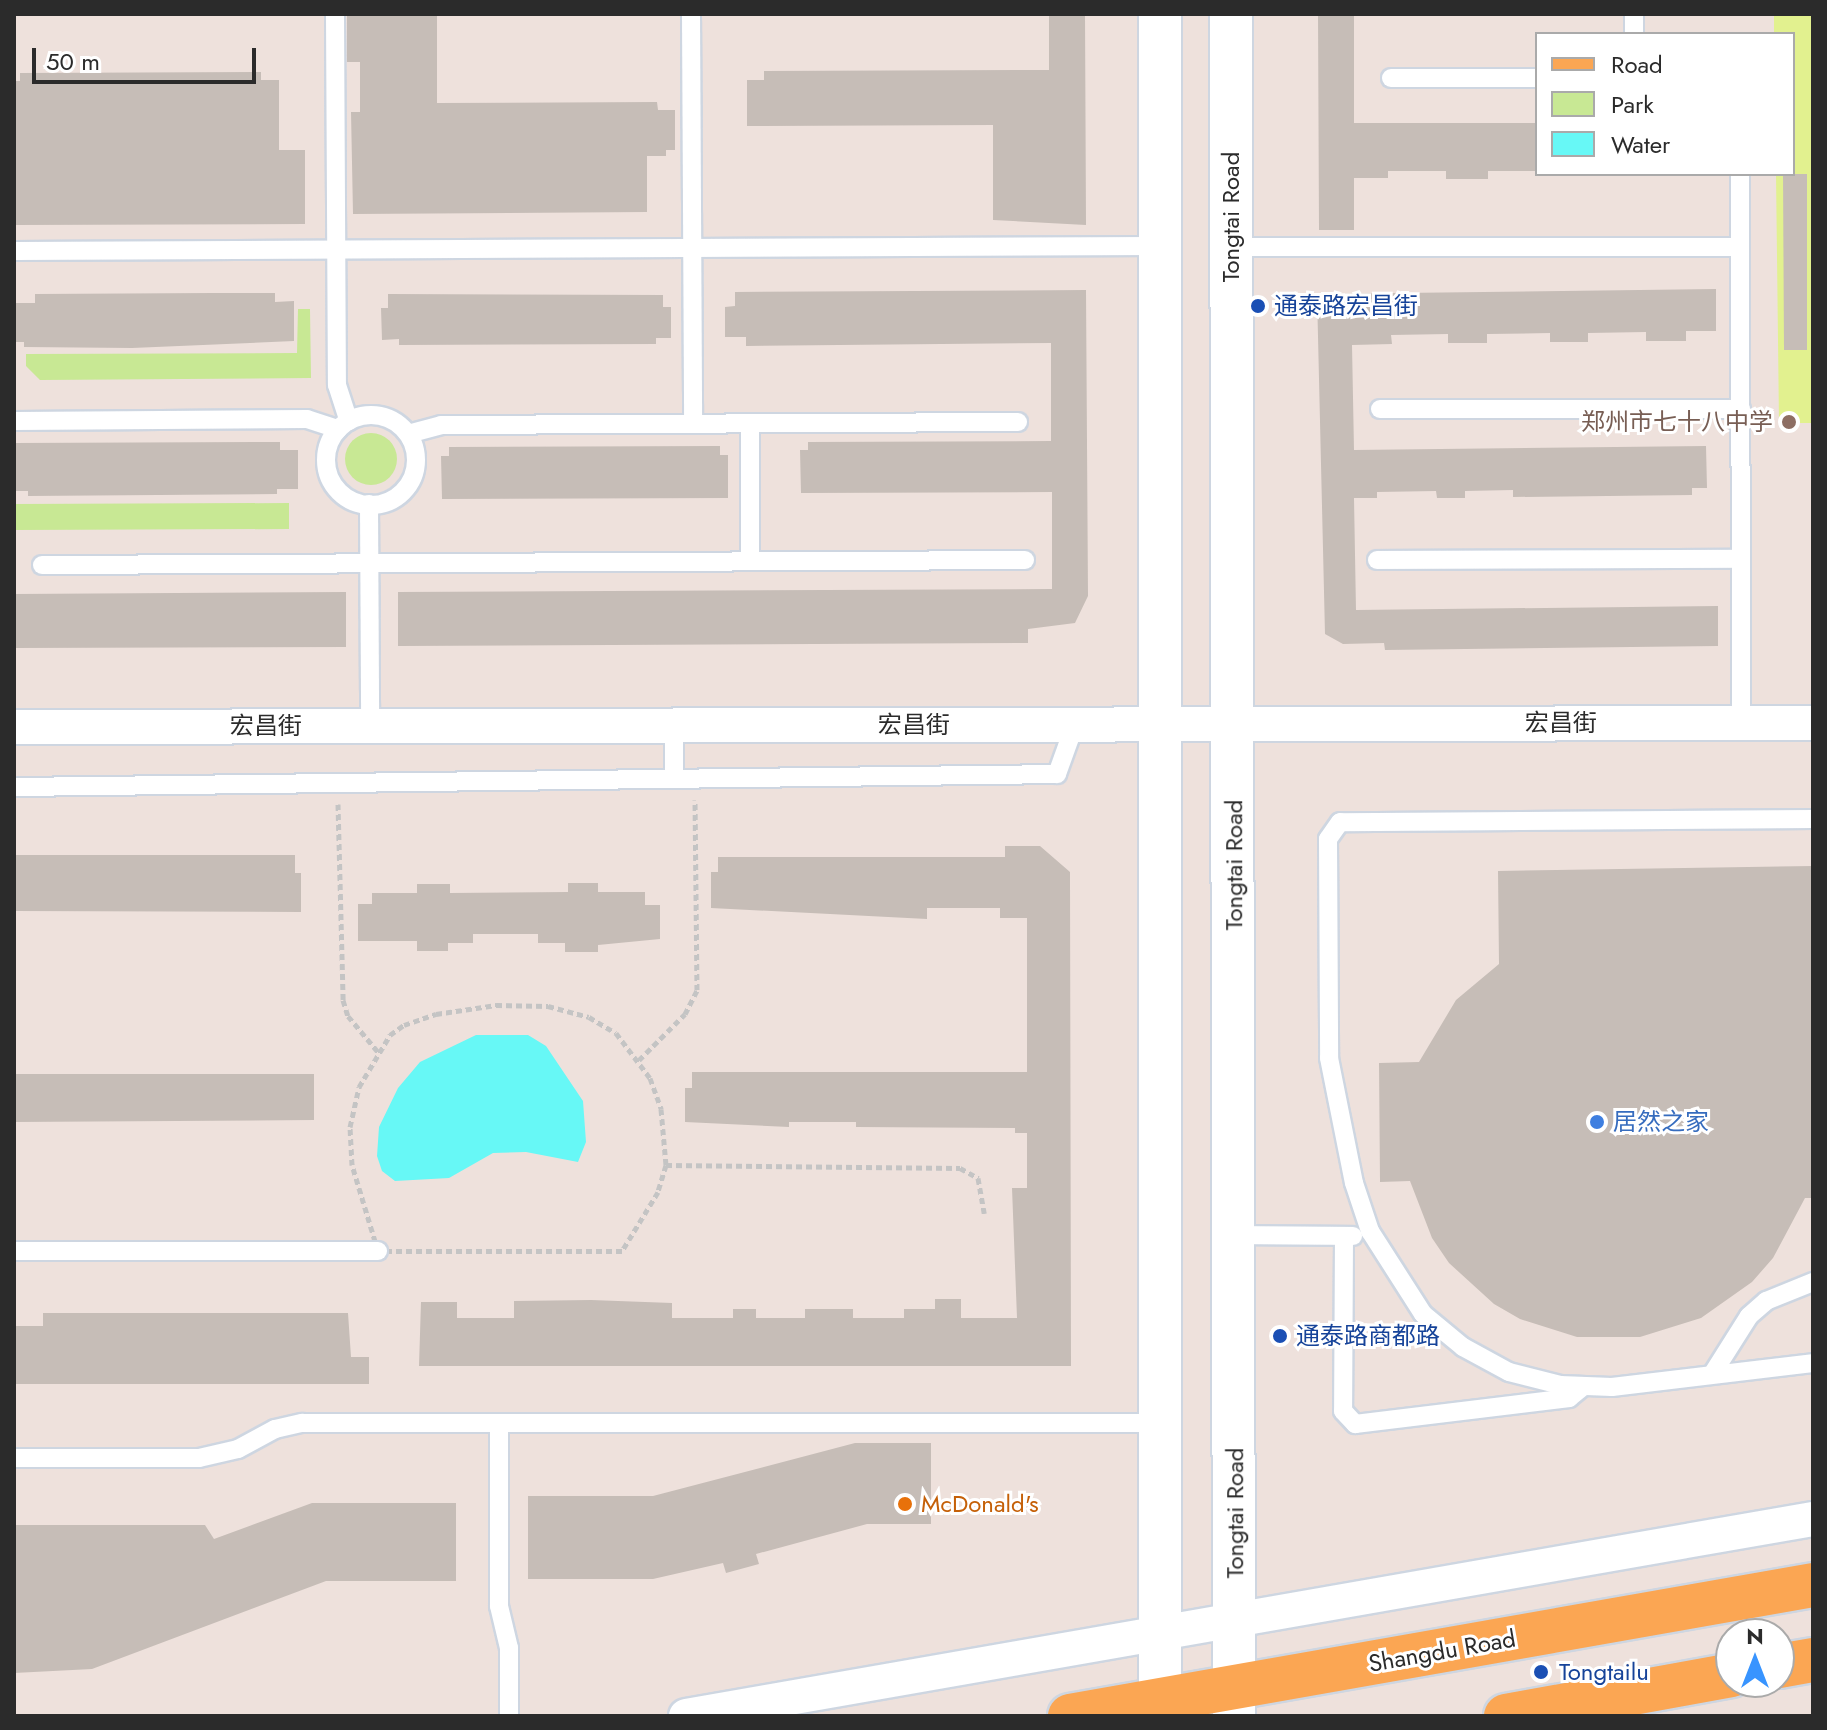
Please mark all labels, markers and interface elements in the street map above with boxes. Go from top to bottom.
scale bar [36,32,260,82]
legend [1535,32,1795,176]
text: 50 m [46,44,100,79]
text: Road [1611,47,1663,82]
text: Park [1611,87,1654,122]
text: Water [1611,127,1670,162]
street label: Tongtai Road [1217,152,1245,282]
place label: 通泰路宏昌街 [1274,292,1418,320]
marker: 通泰路宏昌街 [1249,297,1267,315]
place label: 郑州市七十八中学 [1581,408,1773,436]
marker: 郑州市七十八中学 [1780,413,1798,431]
street label: 宏昌街 [1525,709,1597,737]
street label: 宏昌街 [878,711,950,739]
street label: 宏昌街 [230,712,302,740]
street label: Tongtai Road [1220,800,1248,930]
place label: 居然之家 [1613,1108,1709,1136]
marker: 居然之家 [1588,1113,1606,1131]
place label: 通泰路商都路 [1296,1322,1440,1350]
marker: 通泰路商都路 [1271,1327,1289,1345]
street label: Tongtai Road [1221,1448,1249,1578]
place label: McDonald's [921,1490,1039,1518]
marker: McDonald's [896,1495,914,1513]
north arrow [1715,1618,1795,1698]
text: N [1746,1620,1764,1652]
street label: Shangdu Road [1366,1624,1518,1678]
place label: Tongtailu [1559,1658,1649,1686]
marker: Tongtailu [1530,1661,1552,1683]

